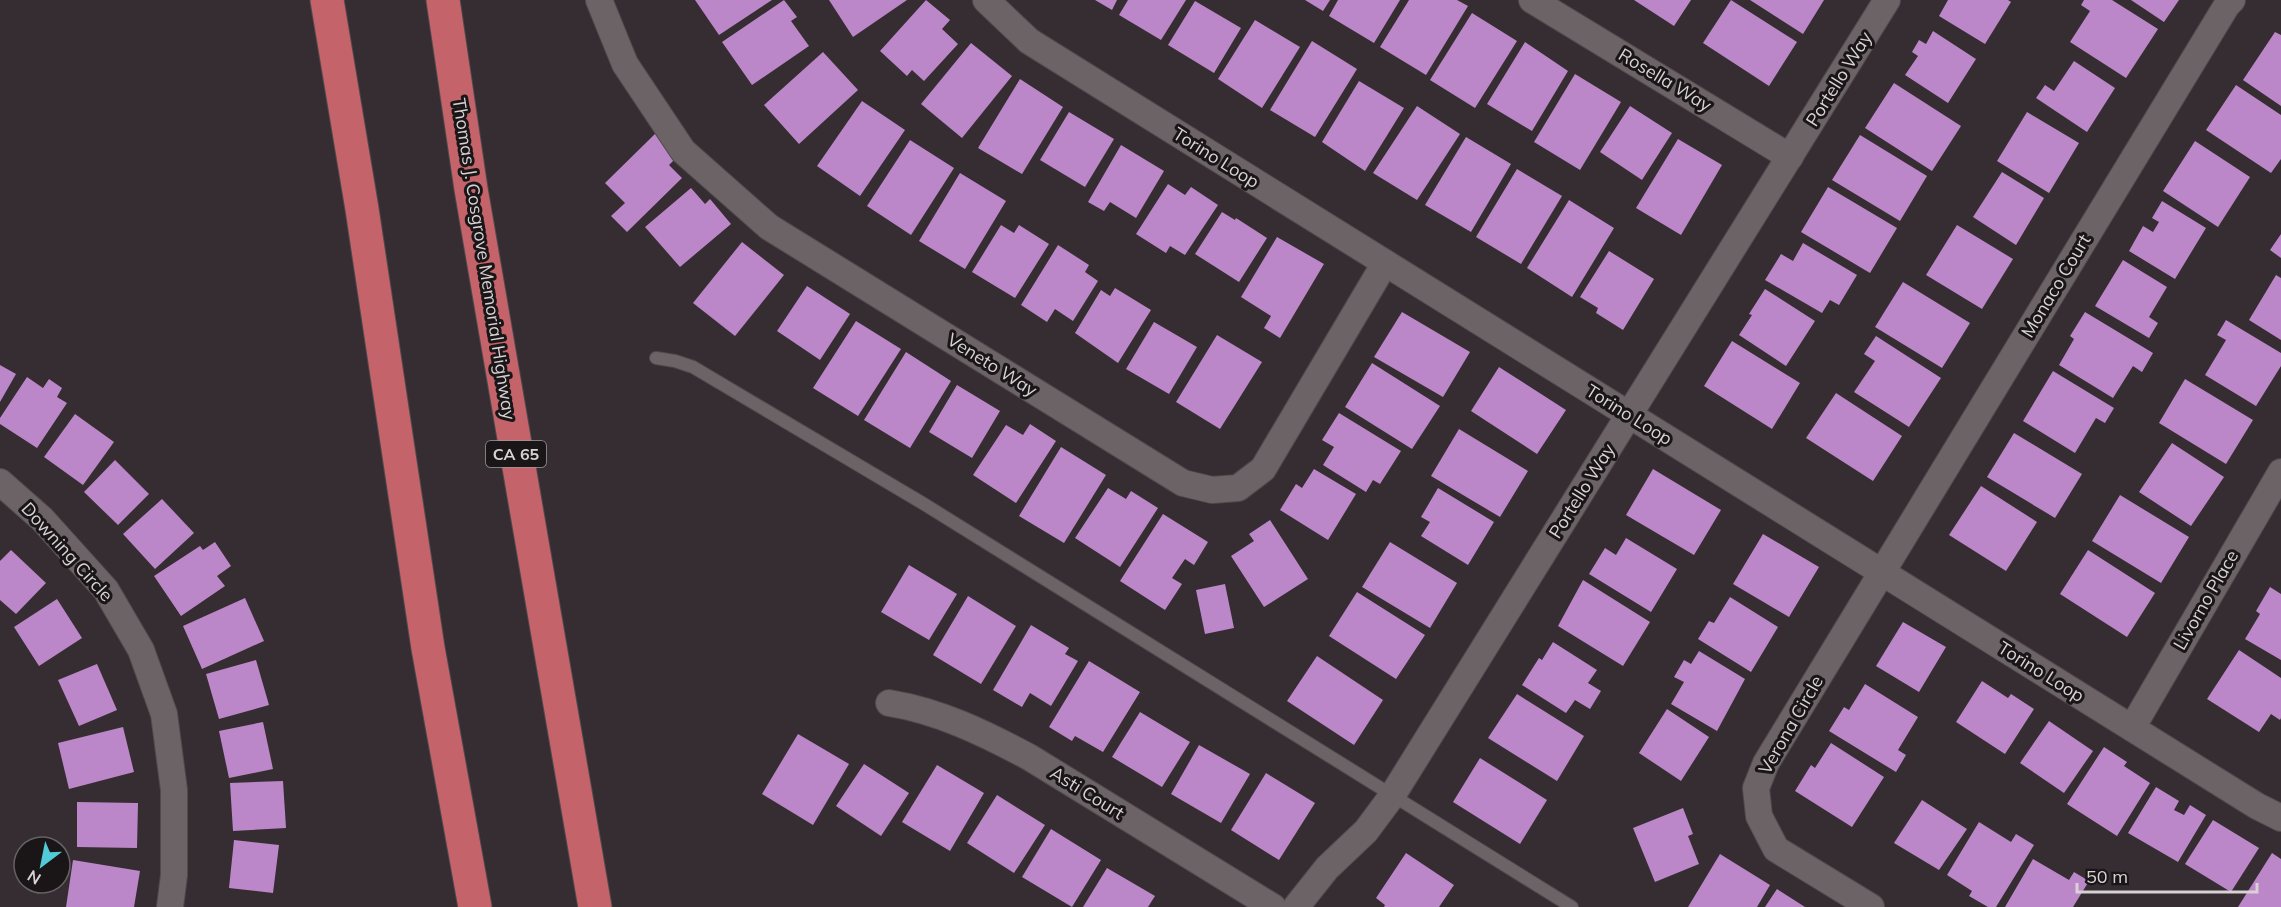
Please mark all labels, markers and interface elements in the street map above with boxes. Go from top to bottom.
street label: Portello Way [1800,27,1877,130]
street label: Rosella Way [1615,43,1716,117]
street label: Thomas J. Cosgrove Memorial Highway [448,96,521,422]
street label: Torino Loop [1169,122,1264,193]
street label: Monaco Court [2016,230,2095,342]
street label: Veneto Way [943,328,1042,402]
street label: Torino Loop [1582,379,1677,450]
street label: Portello Way [1543,439,1620,542]
road number: CA 65 [486,441,546,467]
street label: Downing Circle [17,497,118,606]
street label: Livorno Place [2168,546,2243,654]
street label: Torino Loop [1994,636,2089,707]
street label: Verona Circle [1753,671,1828,778]
street label: Asti Court [1046,761,1129,824]
north arrow [12,835,72,895]
scale bar [2077,856,2257,894]
text: 50 m [2086,865,2128,888]
text: N [24,866,44,889]

